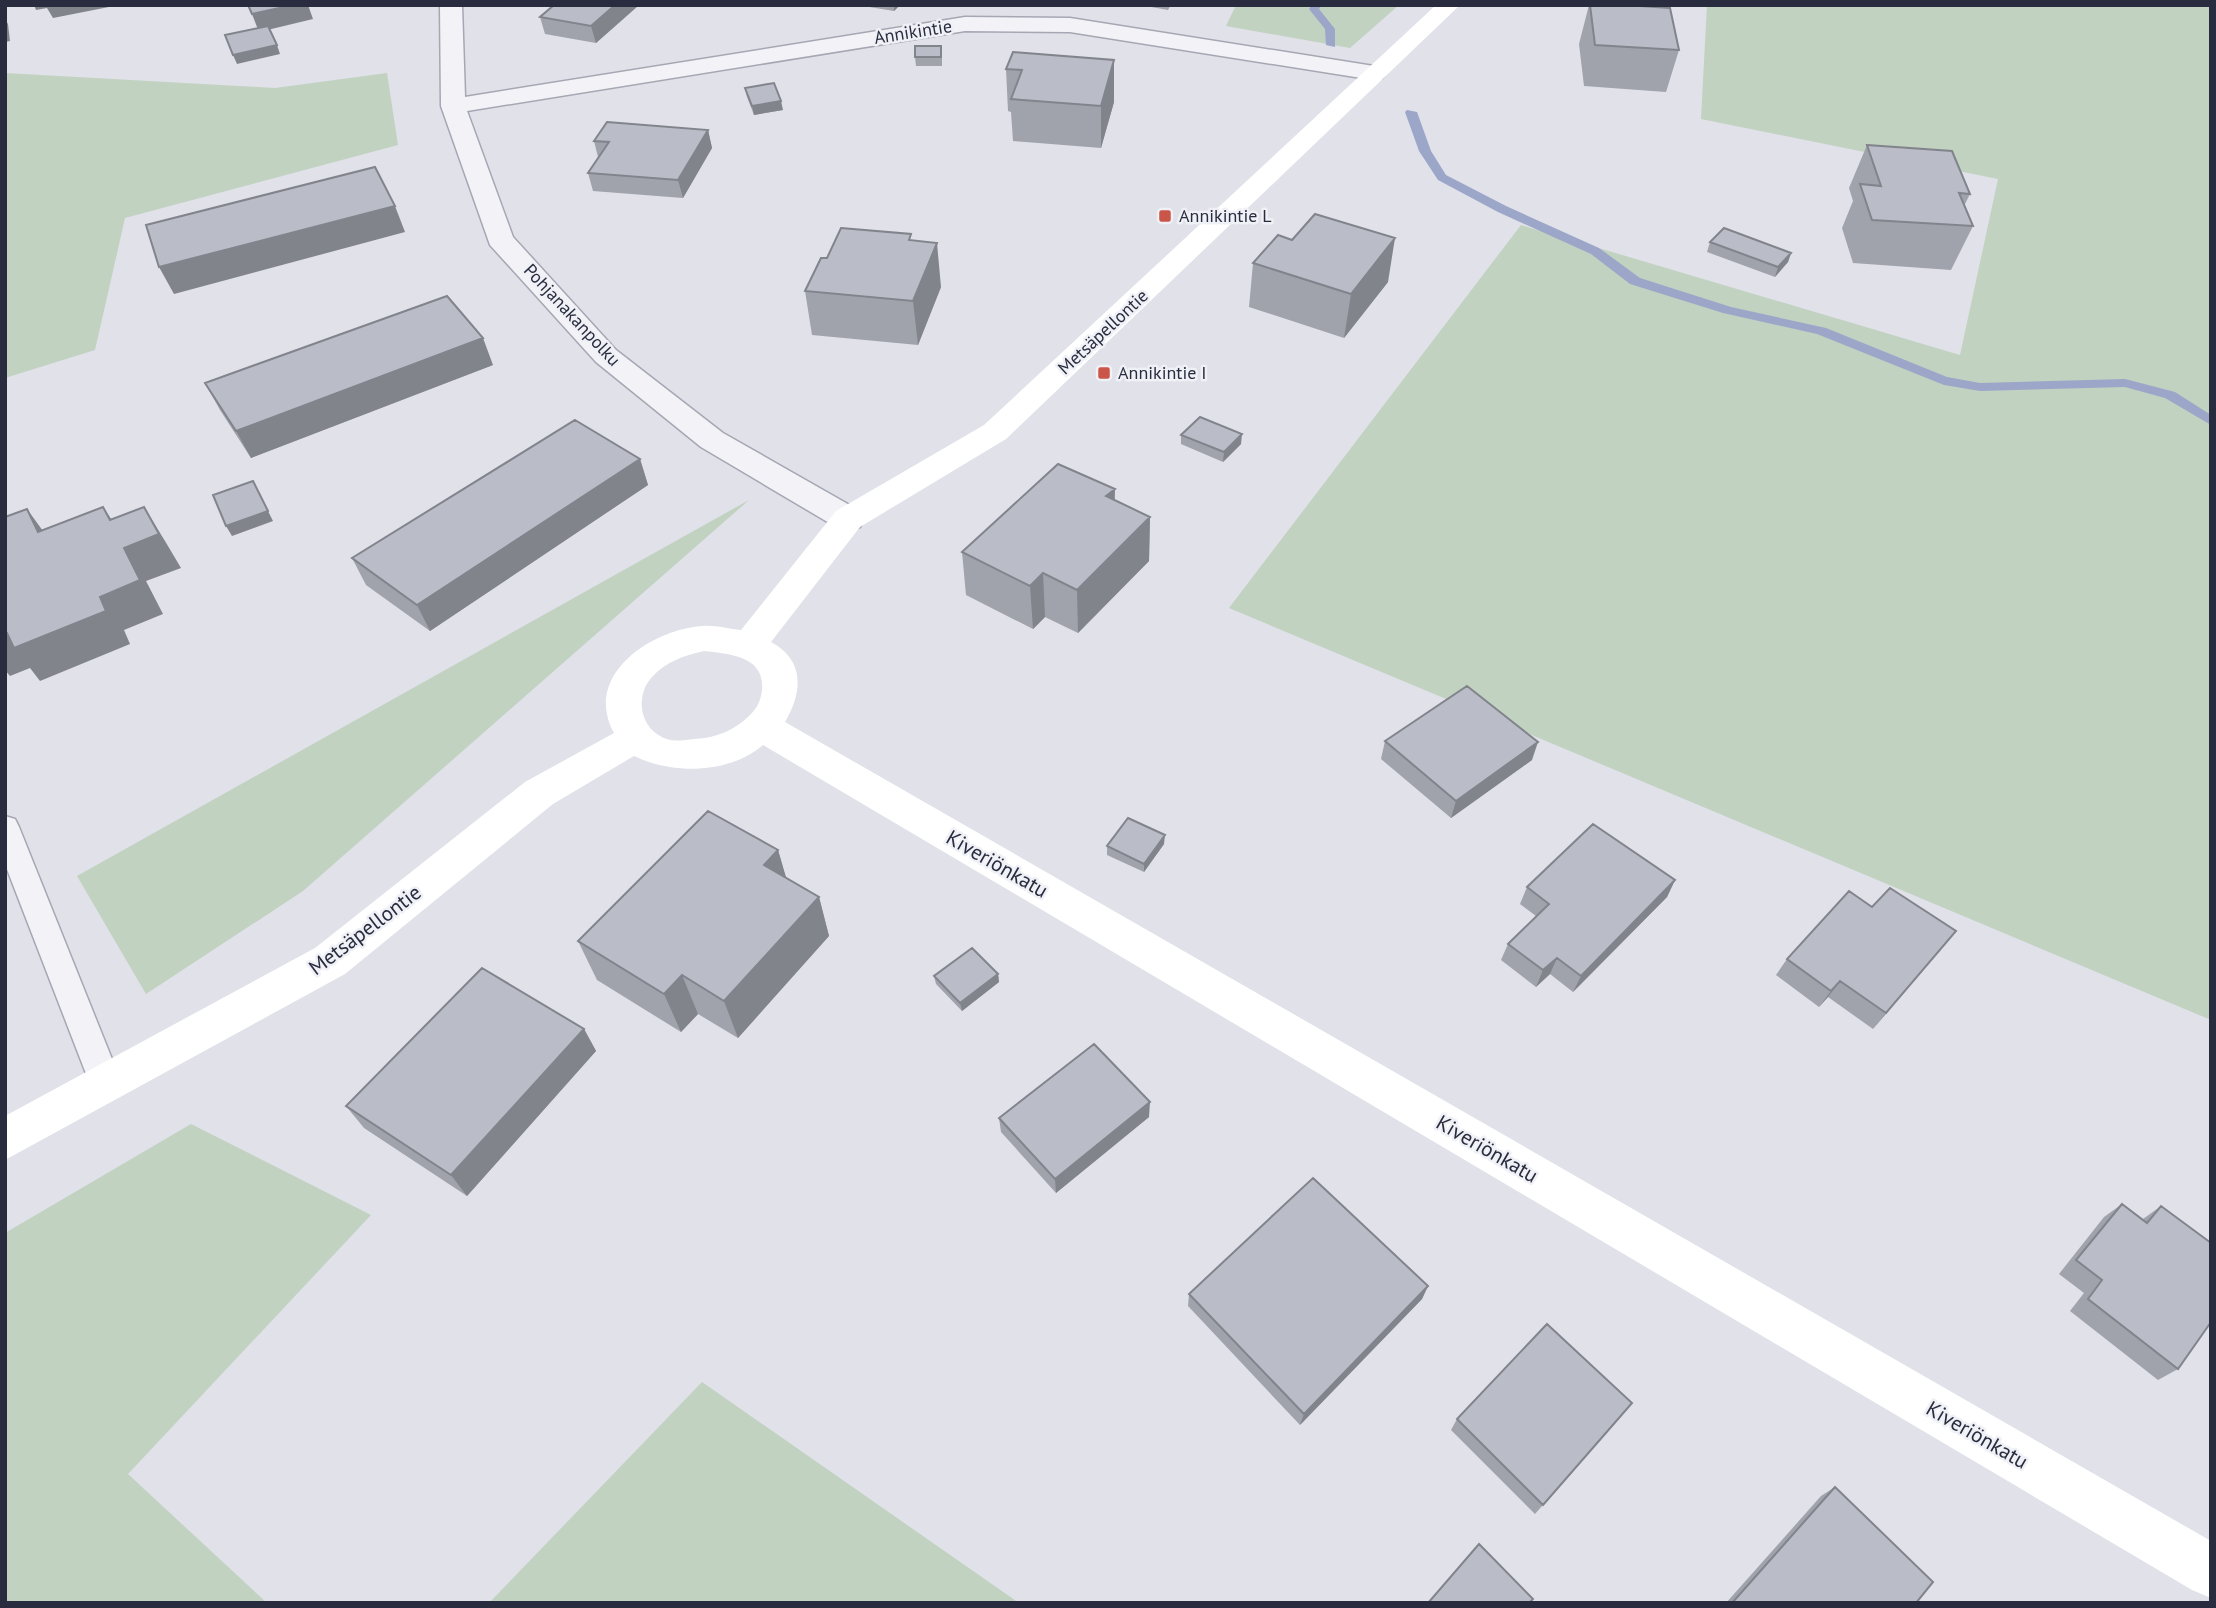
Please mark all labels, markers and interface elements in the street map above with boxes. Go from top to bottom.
street label: Annikintie [872,14,953,49]
place label: Annikintie L [1179,204,1272,227]
marker: Annikintie L [1157,208,1173,224]
street label: Pohjanakanpolku [519,259,626,371]
street label: Metsäpellontie [1053,284,1153,379]
place label: Annikintie I [1118,361,1206,384]
marker: Annikintie I [1096,365,1112,381]
street label: Kiveriönkatu [941,824,1053,904]
street label: Metsäpellontie [303,878,426,981]
street label: Kiveriönkatu [1431,1109,1543,1189]
street label: Kiveriönkatu [1921,1395,2033,1475]

